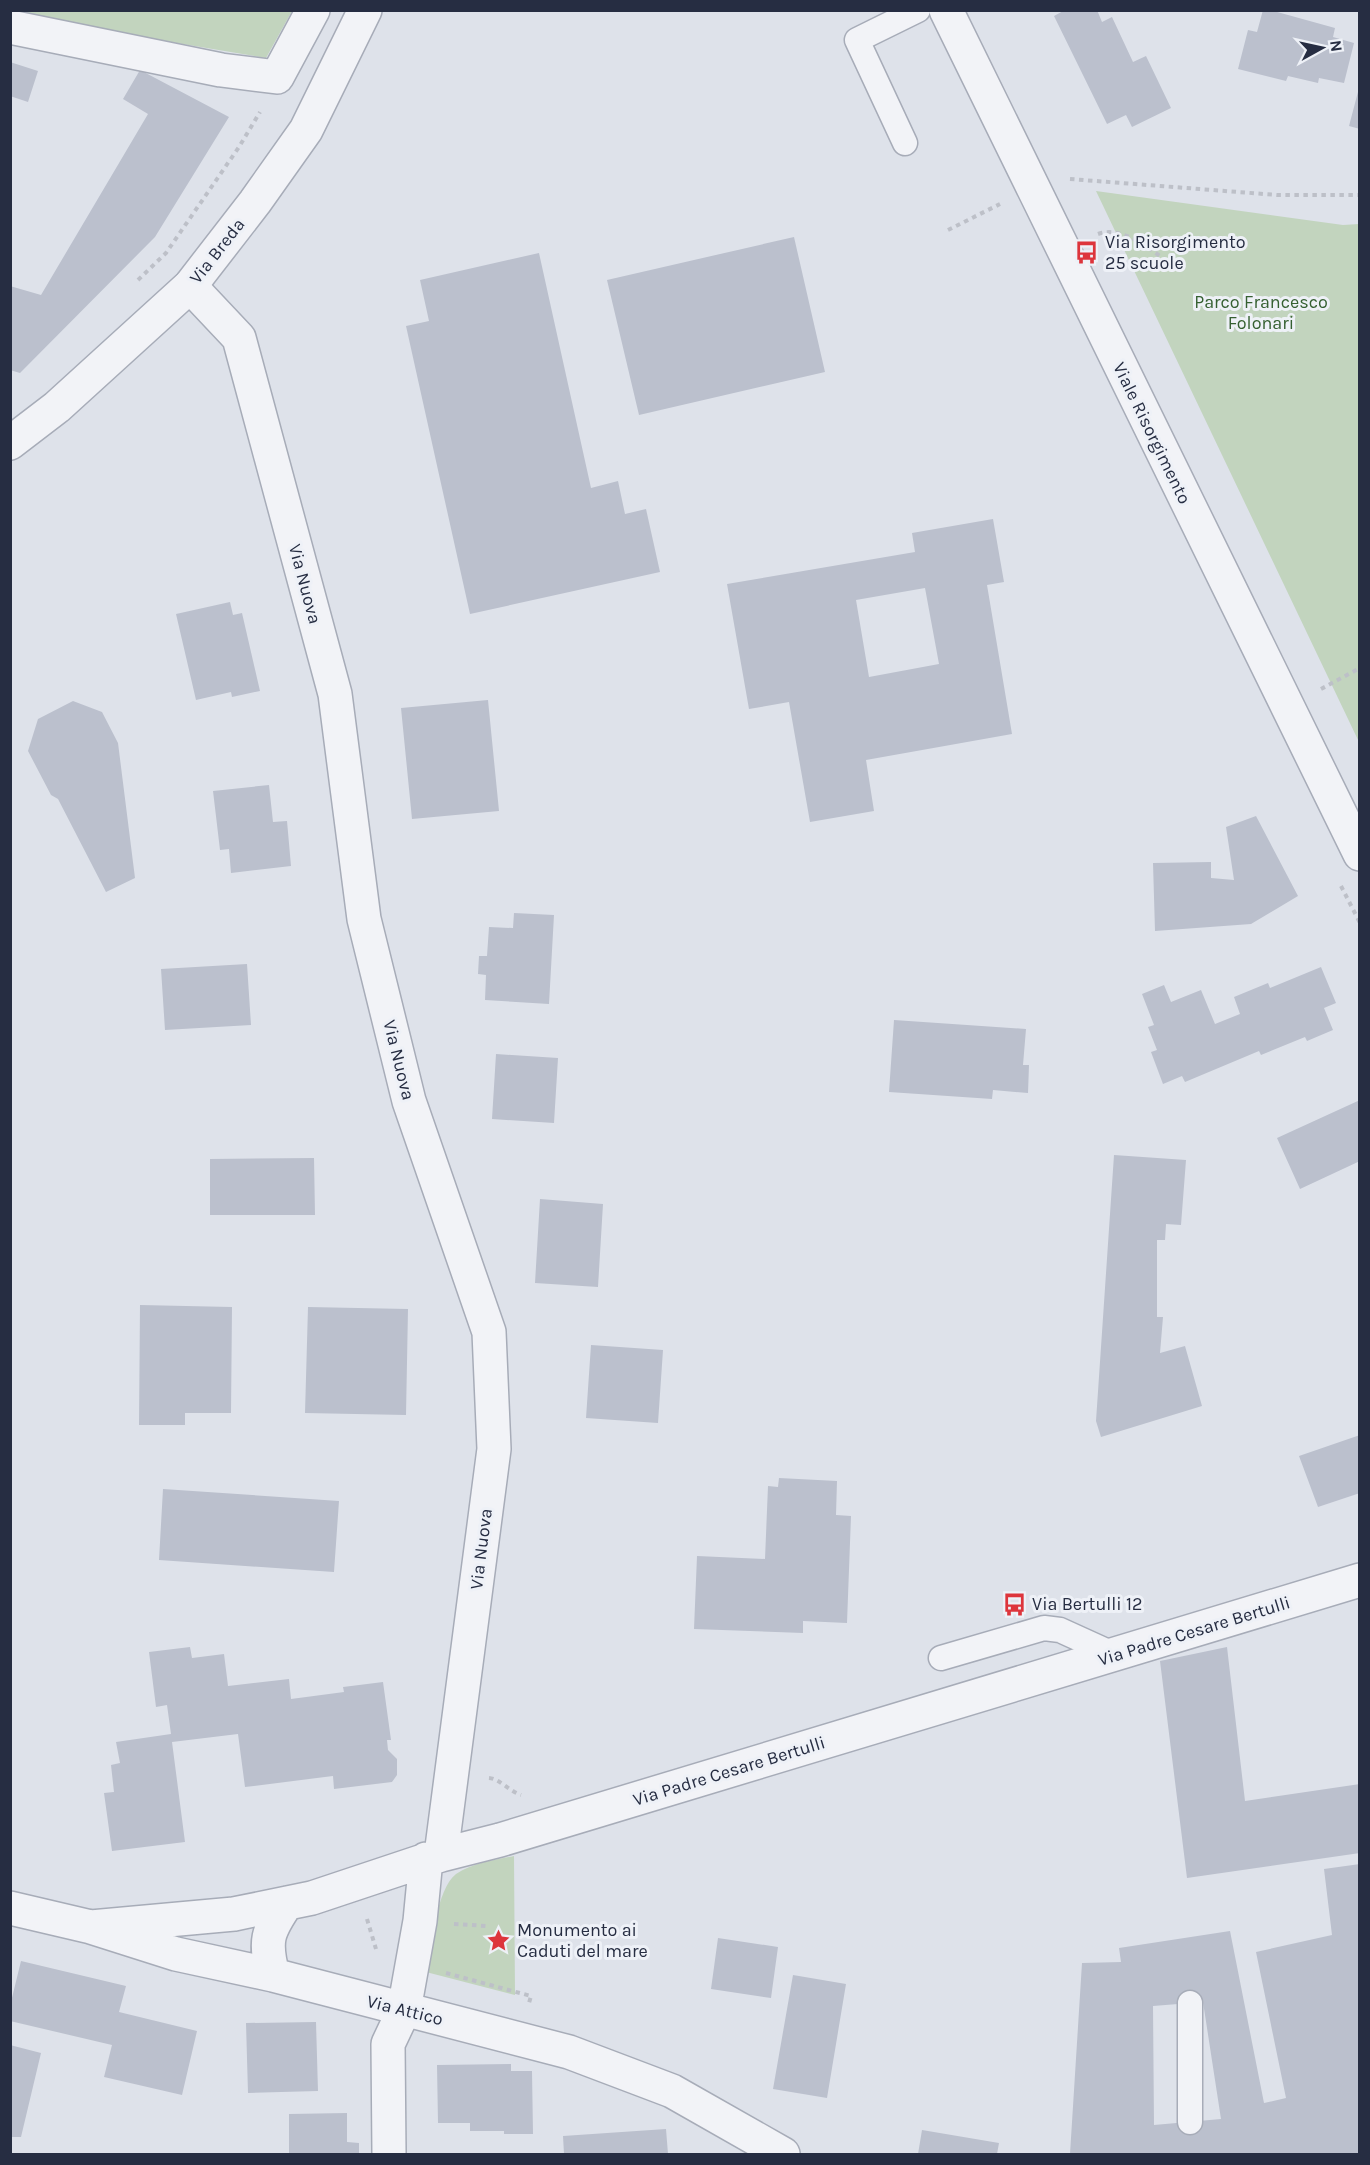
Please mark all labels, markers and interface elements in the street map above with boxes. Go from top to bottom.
north arrow [1292,18,1352,78]
text: N [1326,39,1347,53]
street label: Via Breda [185,214,249,288]
place label: Via Risorgimento 25 scuole [1105,231,1246,274]
bus stop icon: Via Risorgimento 25 scuole [1074,239,1100,265]
park label: Parco Francesco Folonari [1194,291,1328,334]
street label: Viale Risorgimento [1108,359,1196,507]
street label: Via Nuova [284,542,326,626]
street label: Via Nuova [378,1018,420,1102]
street label: Via Nuova [465,1507,497,1591]
bus stop icon: Via Bertulli 12 [1001,1591,1027,1617]
street label: Via Padre Cesare Bertulli [1095,1591,1293,1671]
place label: Via Bertulli 12 [1032,1593,1142,1615]
street label: Via Padre Cesare Bertulli [630,1731,828,1811]
place label: Monumento ai Caduti del mare [517,1919,648,1962]
place icon: Monumento ai Caduti del mare [486,1927,512,1953]
street label: Via Attico [364,1990,446,2030]

